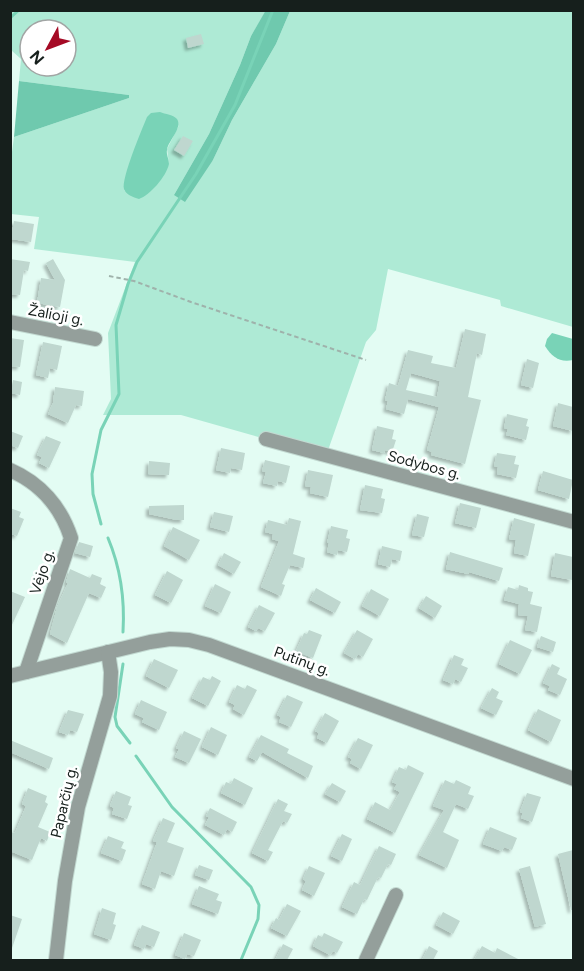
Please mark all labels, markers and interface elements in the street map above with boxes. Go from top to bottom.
north arrow [18,18,78,78]
text: N [26,47,48,68]
street label: Žalioji g. [27,301,85,329]
street label: Sodybos g. [386,447,462,483]
street label: Vėjo g. [26,547,58,597]
street label: Putinų g. [271,643,333,679]
street label: Paparčių g. [47,764,81,840]

